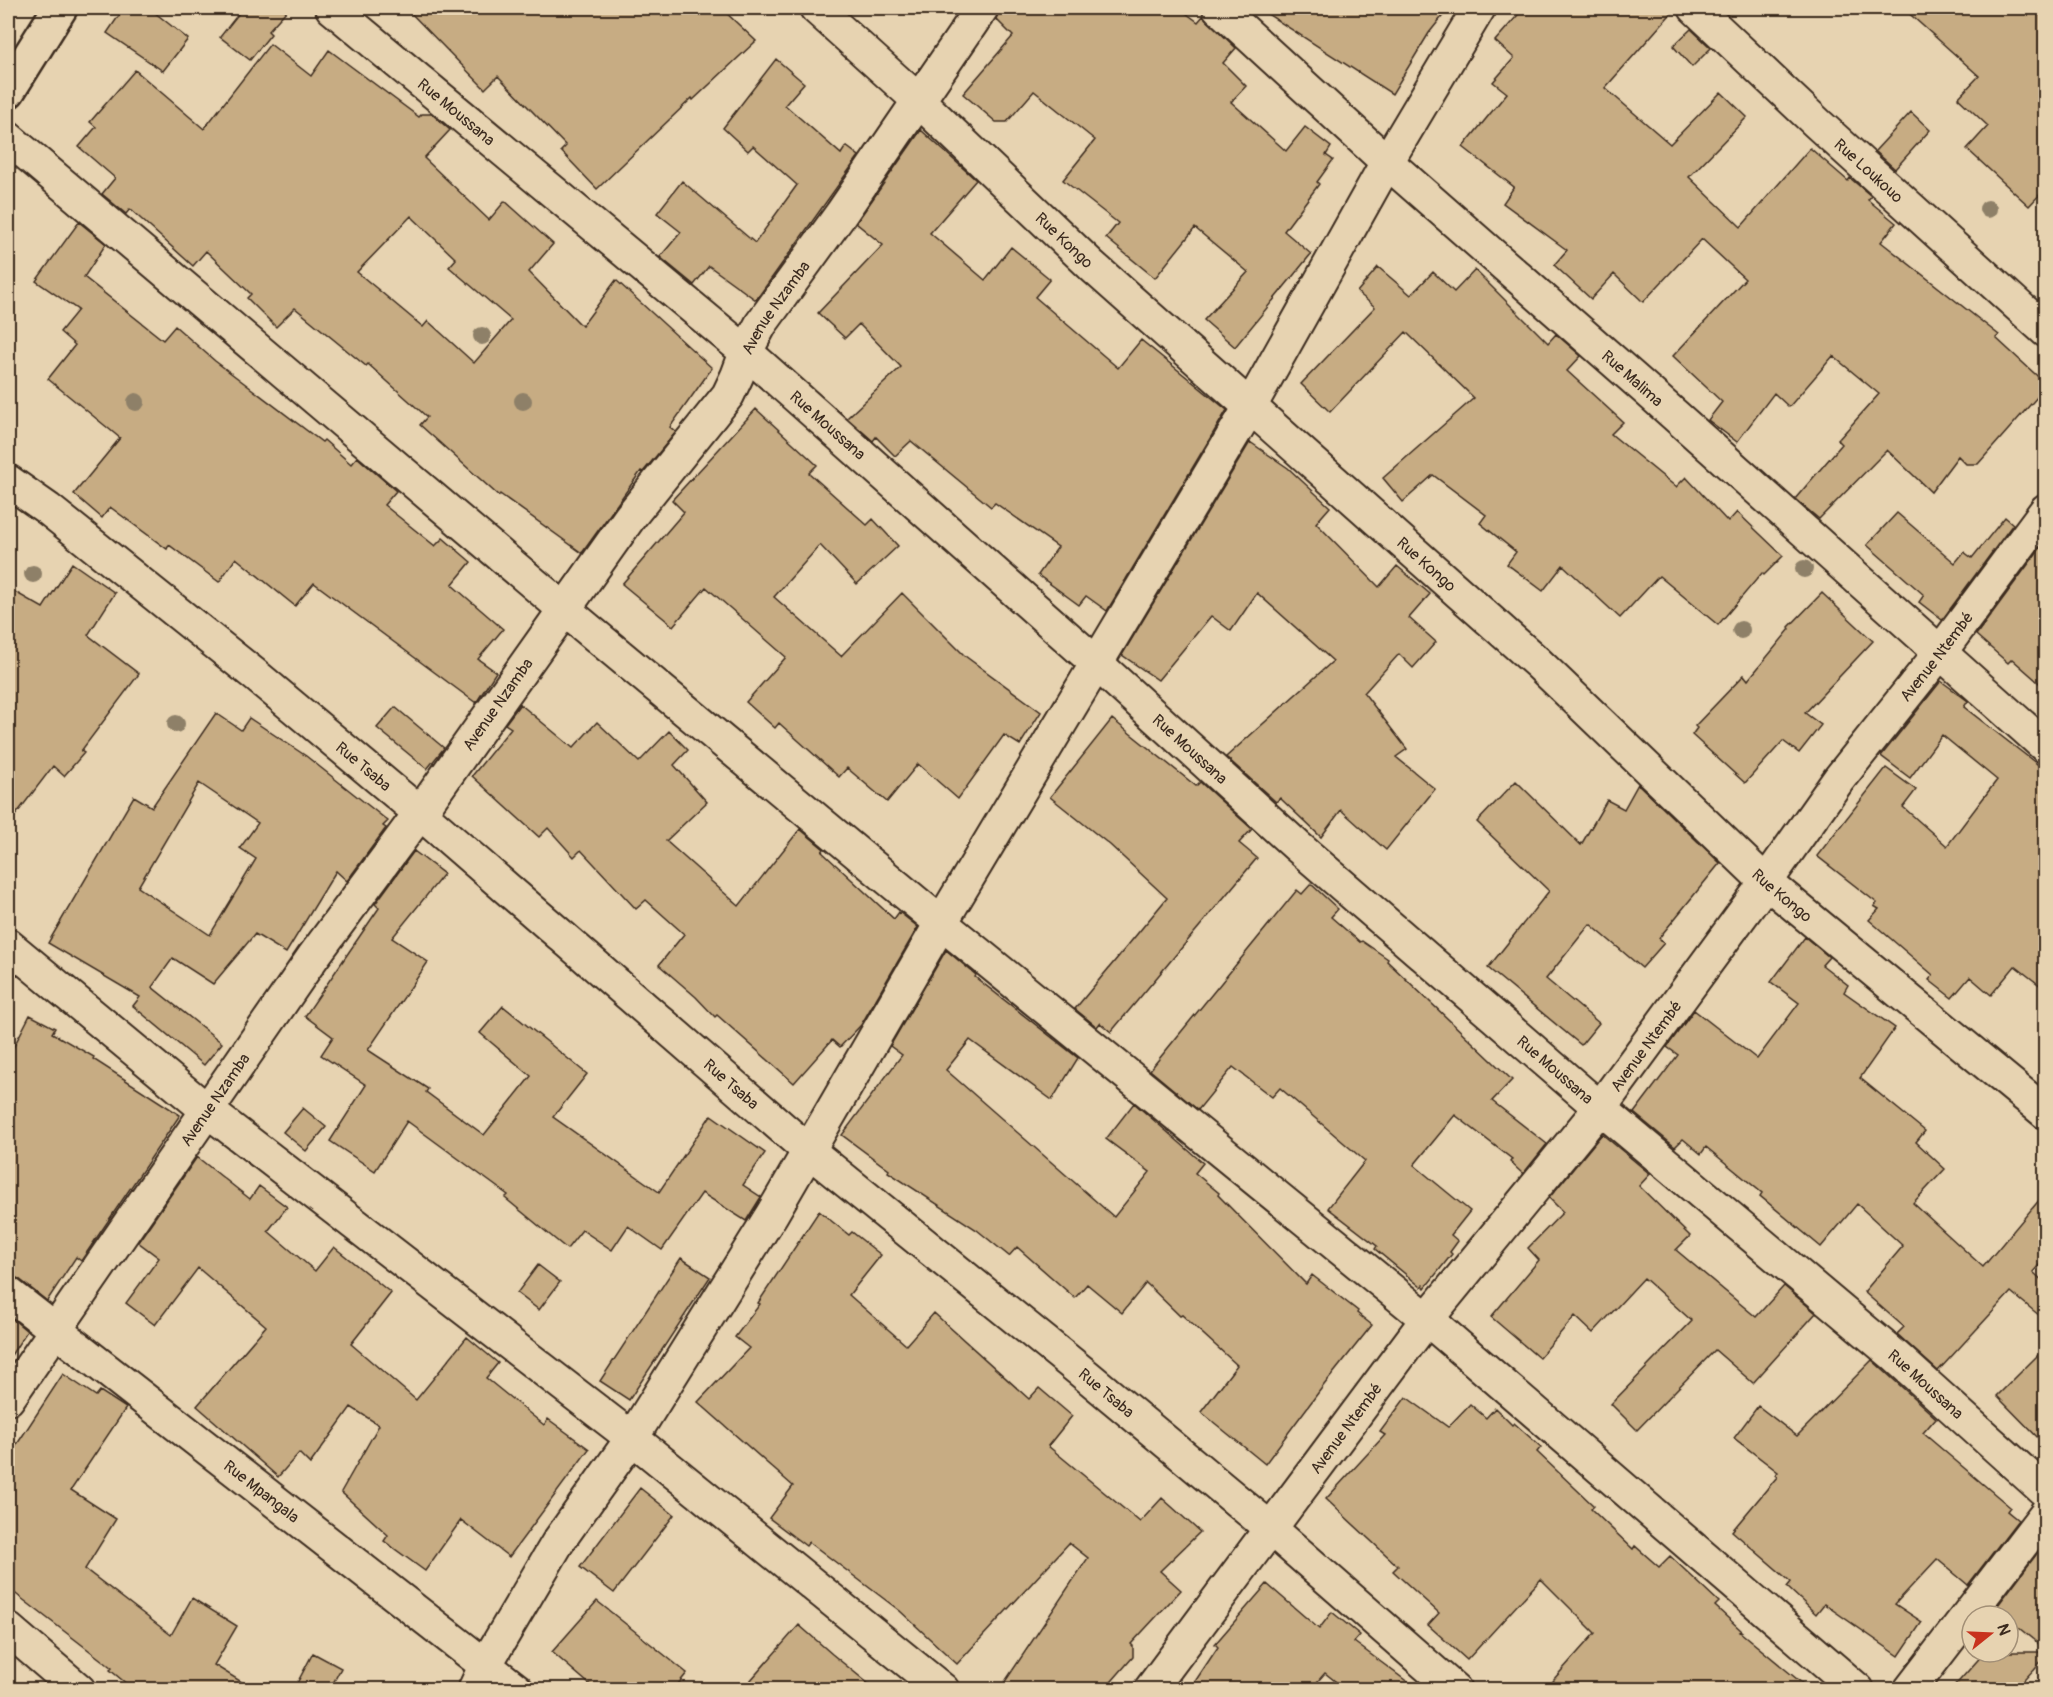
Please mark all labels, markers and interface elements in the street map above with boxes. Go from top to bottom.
street label: Rue Moussana [413,74,499,150]
street label: Rue Loukouo [1830,135,1907,208]
street label: Rue Kongo [1031,208,1097,273]
street label: Avenue Nzamba [738,257,815,358]
street label: Rue Malima [1597,346,1667,411]
street label: Rue Moussana [785,387,869,465]
street label: Rue Kongo [1392,533,1460,597]
street label: Avenue Ntembé [1896,608,1978,706]
street label: Avenue Nzamba [458,654,538,755]
street label: Rue Moussana [1148,710,1231,789]
street label: Rue Tsaba [331,738,395,796]
street label: Rue Kongo [1747,865,1816,927]
street label: Avenue Ntembé [1606,997,1687,1096]
street label: Rue Moussana [1512,1032,1597,1109]
street label: Avenue Nzamba [176,1049,255,1150]
street label: Rue Tsaba [699,1055,763,1114]
street label: Rue Moussana [1884,1346,1967,1424]
street label: Rue Tsaba [1074,1364,1138,1422]
street label: Avenue Ntembé [1306,1379,1387,1478]
street label: Rue Mpangala [219,1456,303,1528]
north arrow [1960,1604,2020,1664]
text: N [1992,1621,2015,1638]

